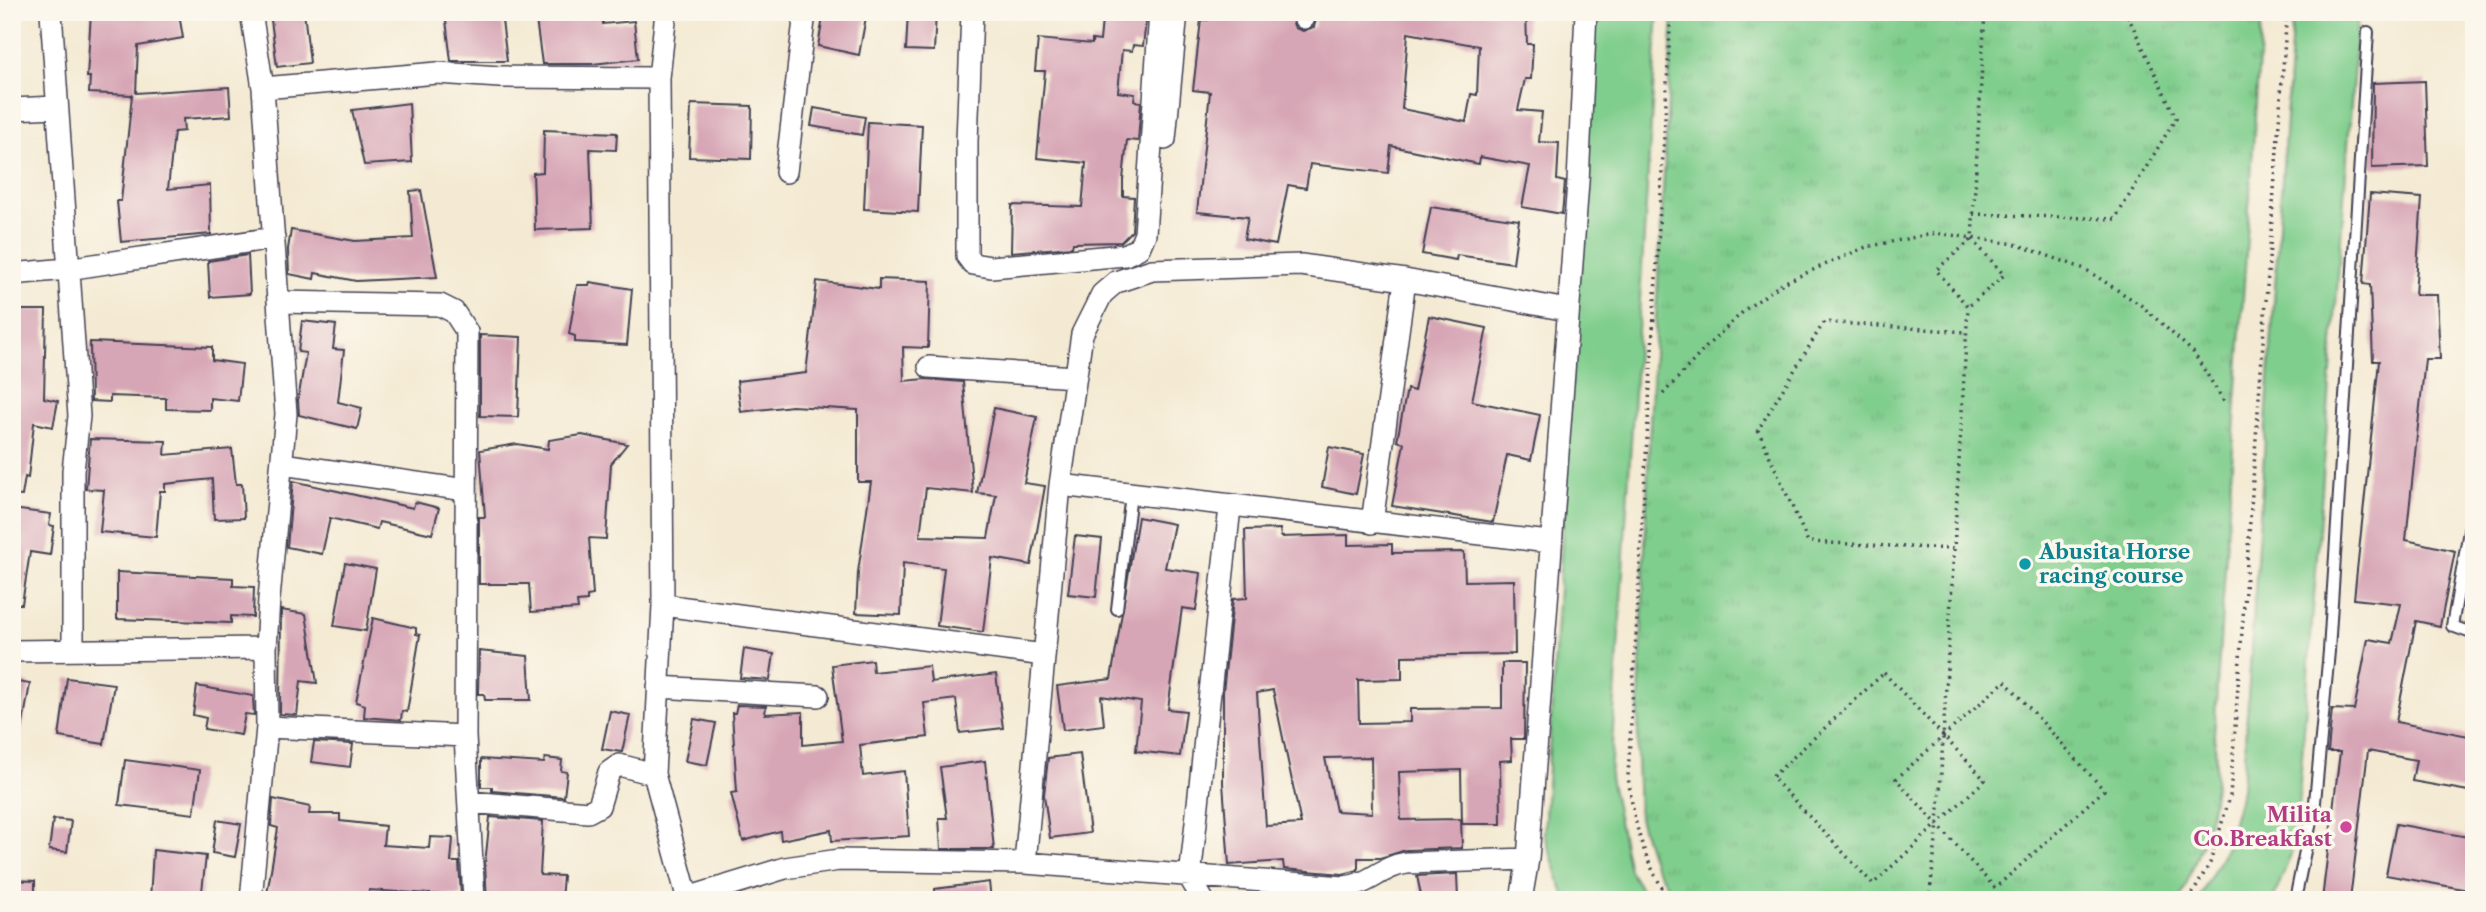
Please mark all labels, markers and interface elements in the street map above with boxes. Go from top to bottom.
place label: Abusita Horse racing course [2038,539,2190,588]
marker: Abusita Horse racing course [2017,556,2033,572]
place label: Milita Co.Breakfast [2193,802,2333,851]
marker: Milita Co.Breakfast [2338,819,2354,835]

